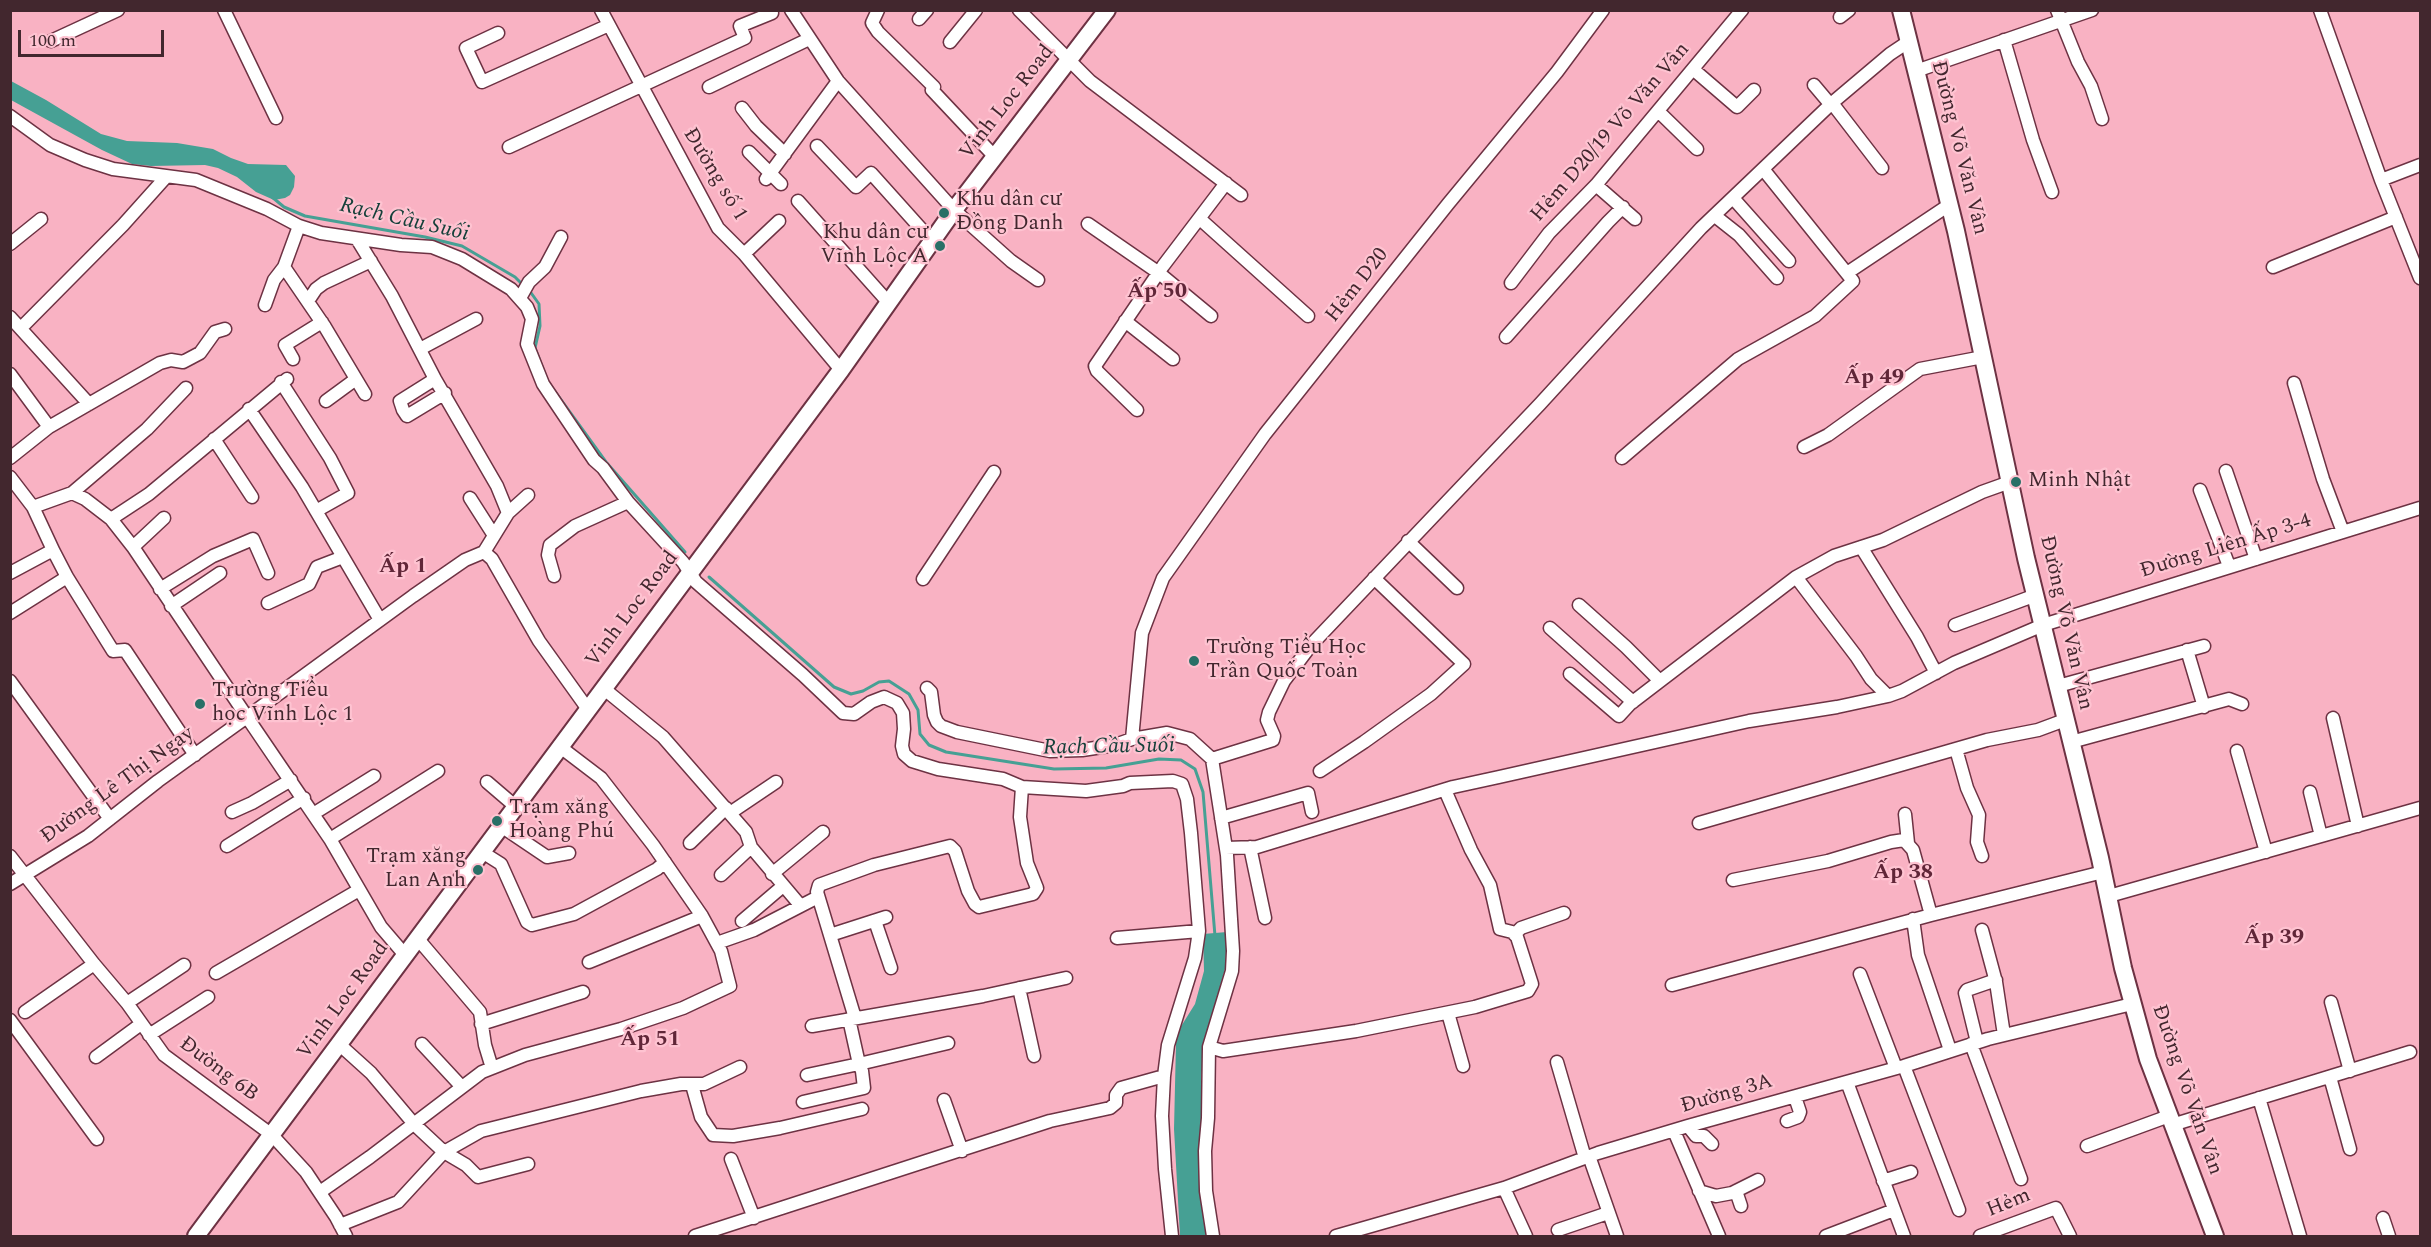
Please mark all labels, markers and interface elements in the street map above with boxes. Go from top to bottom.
scale bar [21,18,166,56]
text: 100 m [29,27,76,54]
street label: Hẻm D20/19 Võ Văn Vân [1526,38,1696,228]
street label: Vinh Loc Road [955,40,1061,166]
street label: Đường Võ Văn Vân [1924,58,1992,238]
street label: Đường số 1 [676,124,752,226]
place label: Khu dân cư Đồng Danh [956,188,1063,238]
water label: Rạch Cầu Suối [337,193,471,249]
marker: Khu dân cư Đồng Danh [937,206,951,220]
place label: Khu dân cư Vĩnh Lộc A [820,221,928,271]
marker: Khu dân cư Vĩnh Lộc A [933,239,947,253]
street label: Hẻm D20 [1321,244,1395,328]
district label: Ấp 50 [1127,280,1187,306]
district label: Ấp 49 [1844,366,1904,392]
place label: Minh Nhật [2028,469,2131,495]
marker: Minh Nhật [2009,475,2023,489]
street label: Đường Liên Ấp 3-4 [2137,509,2315,585]
street label: Đường Võ Văn Vân [2033,533,2097,713]
street label: Vinh Loc Road [581,547,685,673]
district label: Ấp 1 [379,555,427,581]
place label: Trường Tiểu Học Trần Quốc Toản [1206,636,1366,686]
marker: Trường Tiểu Học Trần Quốc Toản [1187,654,1201,668]
place label: Trường Tiểu học Vĩnh Lộc 1 [212,679,353,729]
marker: Trường Tiểu học Vĩnh Lộc 1 [193,697,207,711]
street label: Đường Lê Thị Ngay [36,722,200,850]
water label: Rạch Cầu Suối [1043,734,1175,762]
place label: Trạm xăng Hoàng Phú [509,796,614,846]
marker: Trạm xăng Hoàng Phú [490,814,504,828]
place label: Trạm xăng Lan Anh [366,845,466,895]
district label: Ấp 38 [1873,861,1933,887]
marker: Trạm xăng Lan Anh [471,863,485,877]
district label: Ấp 39 [2244,926,2304,952]
street label: Vinh Loc Road [293,937,395,1065]
street label: Đường Võ Văn Vân [2145,1002,2227,1178]
district label: Ấp 51 [620,1028,680,1054]
street label: Đường 6B [173,1032,263,1108]
street label: Đường 3A [1678,1070,1776,1120]
street label: Hẻm [1983,1184,2035,1224]

